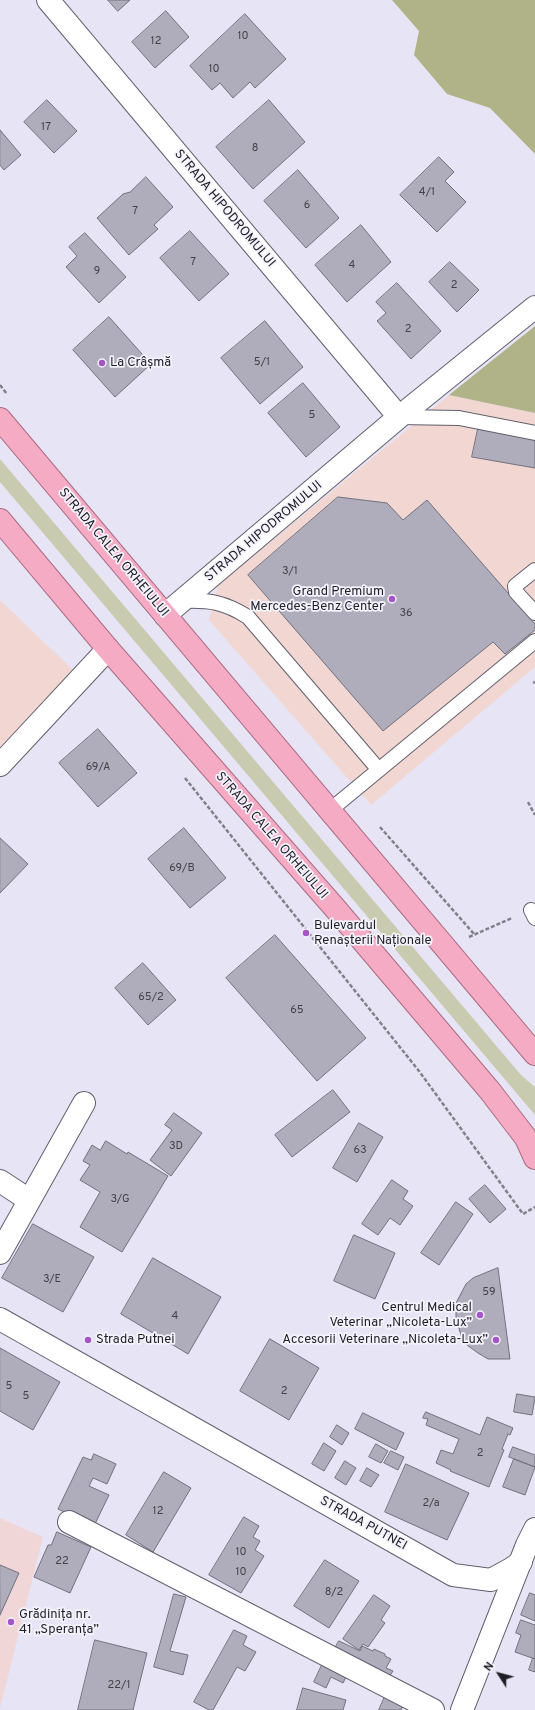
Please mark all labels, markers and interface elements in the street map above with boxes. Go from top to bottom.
house number: 10 [237,30,249,44]
house number: 12 [151,35,161,49]
house number: 10 [208,63,220,77]
house number: 17 [41,121,51,135]
house number: 8 [252,142,258,156]
street label: STRADA HIPODROMULUI [170,147,278,271]
house number: 4/1 [419,186,435,200]
house number: 6 [304,199,310,213]
house number: 7 [132,205,138,219]
house number: 7 [190,256,196,270]
house number: 4 [349,259,355,273]
house number: 9 [94,265,100,279]
house number: 2 [451,279,457,293]
house number: 2 [405,323,411,337]
place label: La Crâșmă [110,355,171,371]
house number: 5/1 [254,356,270,370]
marker: La Crâșmă [97,358,107,368]
house number: 5 [309,409,315,423]
street label: STRADA HIPODROMULUI [202,478,326,586]
street label: STRADA CALEA ORHEIULUI [55,486,171,620]
house number: 3/1 [282,565,298,579]
place label: Grand Premium Mercedes-Benz Center [250,584,384,615]
marker: Grand Premium Mercedes-Benz Center [387,594,397,604]
house number: 36 [399,607,413,621]
house number: 69/A [86,761,110,775]
street label: STRADA CALEA ORHEIULUI [212,769,330,903]
house number: 69/B [169,862,195,876]
place label: Bulevardul Renașterii Naționale [314,918,431,949]
marker: Bulevardul Renașterii Naționale [301,928,311,938]
house number: 65/2 [138,991,164,1005]
house number: 65 [290,1004,304,1018]
house number: 3D [169,1140,183,1154]
house number: 63 [353,1144,367,1158]
house number: 3/G [110,1193,130,1207]
house number: 3/E [43,1273,61,1287]
house number: 59 [482,1286,496,1300]
place label: Centrul Medical Veterinar „Nicoleta-Lux” [330,1300,472,1331]
house number: 4 [172,1310,178,1324]
marker: Centrul Medical Veterinar „Nicoleta-Lux” [475,1310,485,1320]
place label: Strada Putnei [96,1332,175,1348]
place label: Accesorii Veterinare „Nicoleta-Lux” [282,1332,488,1348]
marker: Strada Putnei [83,1335,93,1345]
marker: Accesorii Veterinare „Nicoleta-Lux” [491,1335,501,1345]
house number: 5 [6,1380,12,1394]
house number: 2 [281,1385,287,1399]
house number: 5 [23,1390,29,1404]
house number: 2 [477,1447,483,1461]
street label: STRADA PUTNEI [317,1494,409,1554]
house number: 2/a [422,1497,440,1511]
house number: 12 [153,1505,163,1519]
house number: 10 [235,1546,247,1560]
house number: 22 [55,1555,69,1569]
house number: 10 [235,1566,247,1580]
house number: 8/2 [325,1586,343,1600]
place label: Grădinița nr. 41 „Speranța” [19,1607,99,1638]
marker: Grădinița nr. 41 „Speranța” [6,1617,16,1627]
north arrow [479,1654,519,1694]
text: N [481,1660,497,1674]
house number: 22/1 [108,1679,130,1693]

